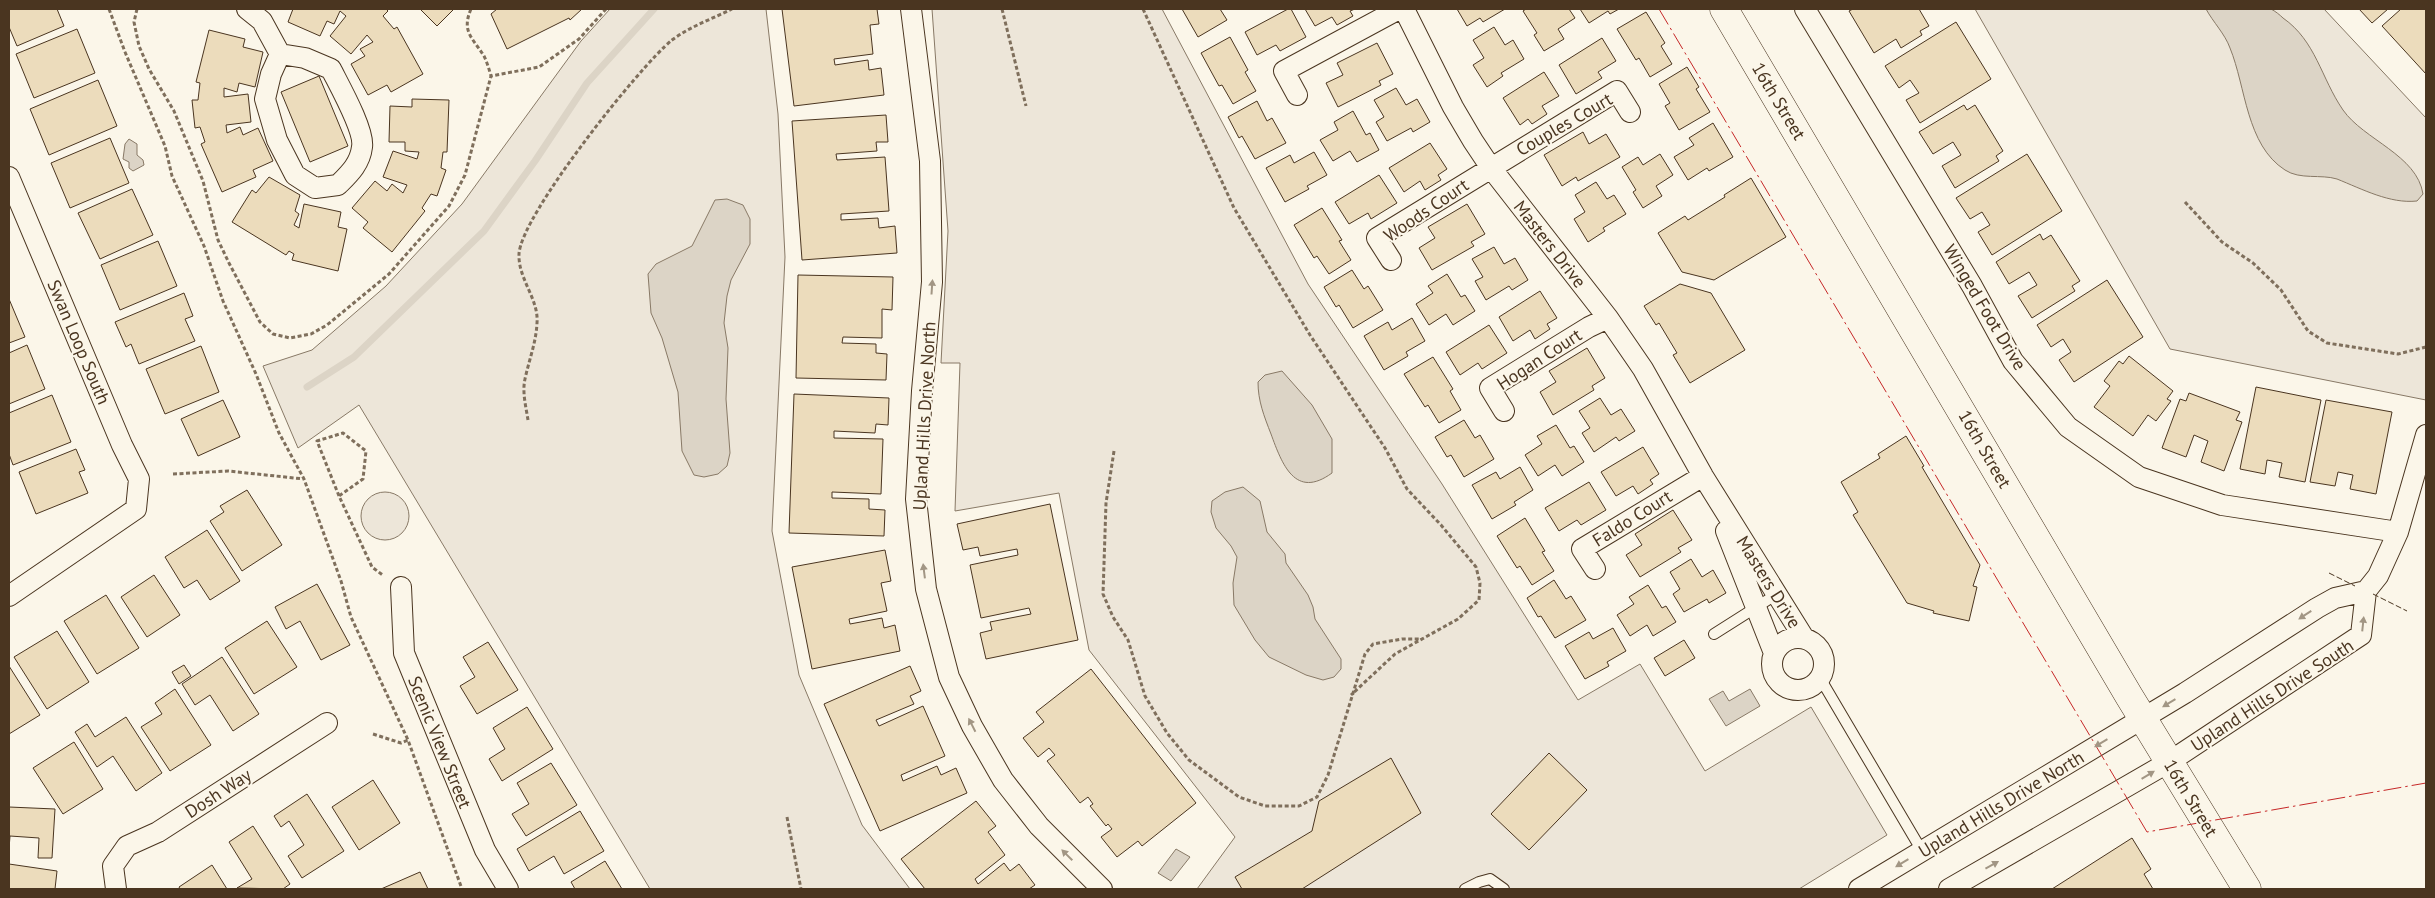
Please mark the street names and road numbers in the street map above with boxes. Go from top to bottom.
street label: 16th Street [1747,58,1811,144]
street label: Couples Court [1512,87,1616,161]
street label: Woods Court [1379,173,1473,247]
street label: Masters Drive [1509,196,1591,292]
street label: Winged Foot Drive [1938,240,2032,374]
street label: Swan Loop South [42,276,116,408]
street label: Upland Hills Drive North [908,321,940,511]
street label: Hogan Court [1492,323,1586,395]
street label: 16th Street [1953,406,2017,492]
street label: Faldo Court [1588,485,1676,551]
street label: Masters Drive [1732,532,1806,632]
street label: Upland Hills Drive South [2186,634,2358,756]
street label: Scenic View Street [403,673,477,811]
street label: Upland Hills Drive North [1914,745,2088,863]
street label: 16th Street [2159,755,2223,841]
street label: Dosh Way [180,763,256,823]

